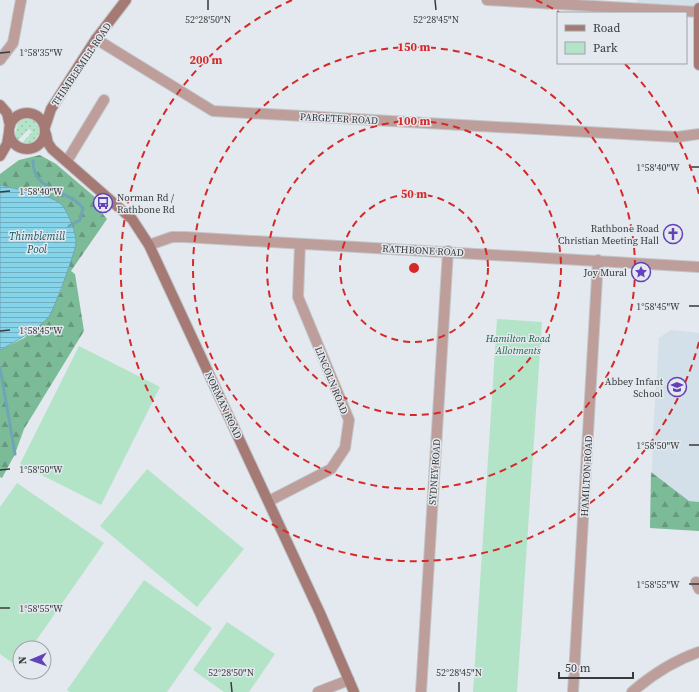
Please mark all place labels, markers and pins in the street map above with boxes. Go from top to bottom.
place label: Norman Rd / Rathbone Rd [117,191,175,216]
bus stop icon: Norman Rd / Rathbone Rd [92,192,114,214]
place label: Rathbone Road Christian Meeting Hall [558,222,659,247]
church icon: Rathbone Road Christian Meeting Hall [662,223,684,245]
centre of rings [407,261,421,275]
place icon: Joy Mural [630,261,652,283]
place label: Joy Mural [583,266,627,279]
place label: Abbey Infant School [605,375,664,400]
school or university icon: Abbey Infant School [666,376,688,398]

